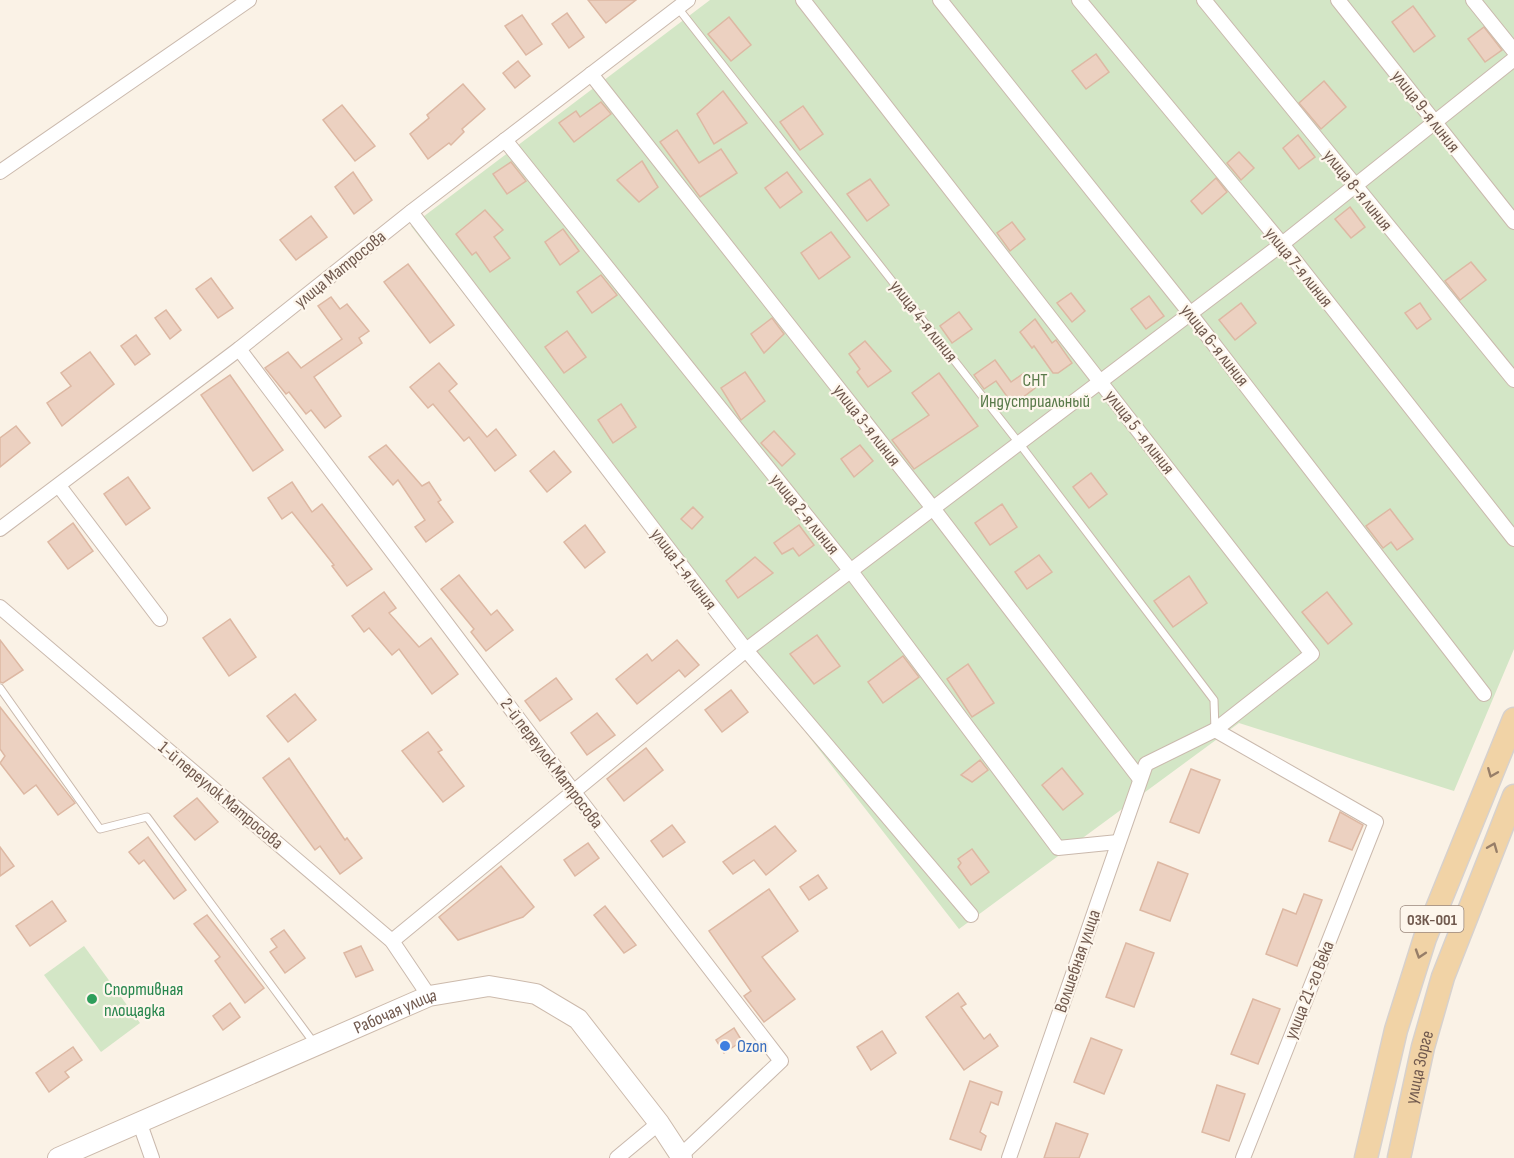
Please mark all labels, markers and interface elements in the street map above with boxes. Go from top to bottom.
street label: улица 9-я линия [1387,66,1464,157]
street label: улица 8-я линия [1319,146,1397,235]
street label: улица 7-я линия [1260,223,1337,311]
street label: улица Матросова [291,226,390,313]
street label: улица 4-я линия [885,276,962,366]
street label: улица 6-я линия [1176,300,1253,390]
park label: СНТ Индустриальный [980,370,1090,412]
street label: улица 3-я линия [828,380,905,470]
street label: улица 5 -я линия [1100,386,1179,478]
street label: улица 2-я линия [766,470,844,559]
street label: улица 1-я линия [646,524,721,614]
street label: 2-й переулок Матросова [496,694,607,833]
street label: 1-й переулок Матросова [154,737,287,854]
one-way arrow [1487,767,1499,778]
one-way arrow [1486,842,1498,853]
road number: 03К-001 [1400,906,1464,932]
street label: Волшебная улица [1050,907,1105,1015]
street label: улица 21-го Века [1280,938,1339,1042]
one-way arrow [1414,948,1427,959]
place label: Спортивная площадка [104,979,183,1021]
street label: Рабочая улица [351,985,438,1039]
marker: Спортивная площадка [85,992,99,1006]
street label: улица Зорге [1401,1028,1438,1106]
place label: Ozon [737,1036,767,1057]
marker: Ozon [718,1039,732,1053]

